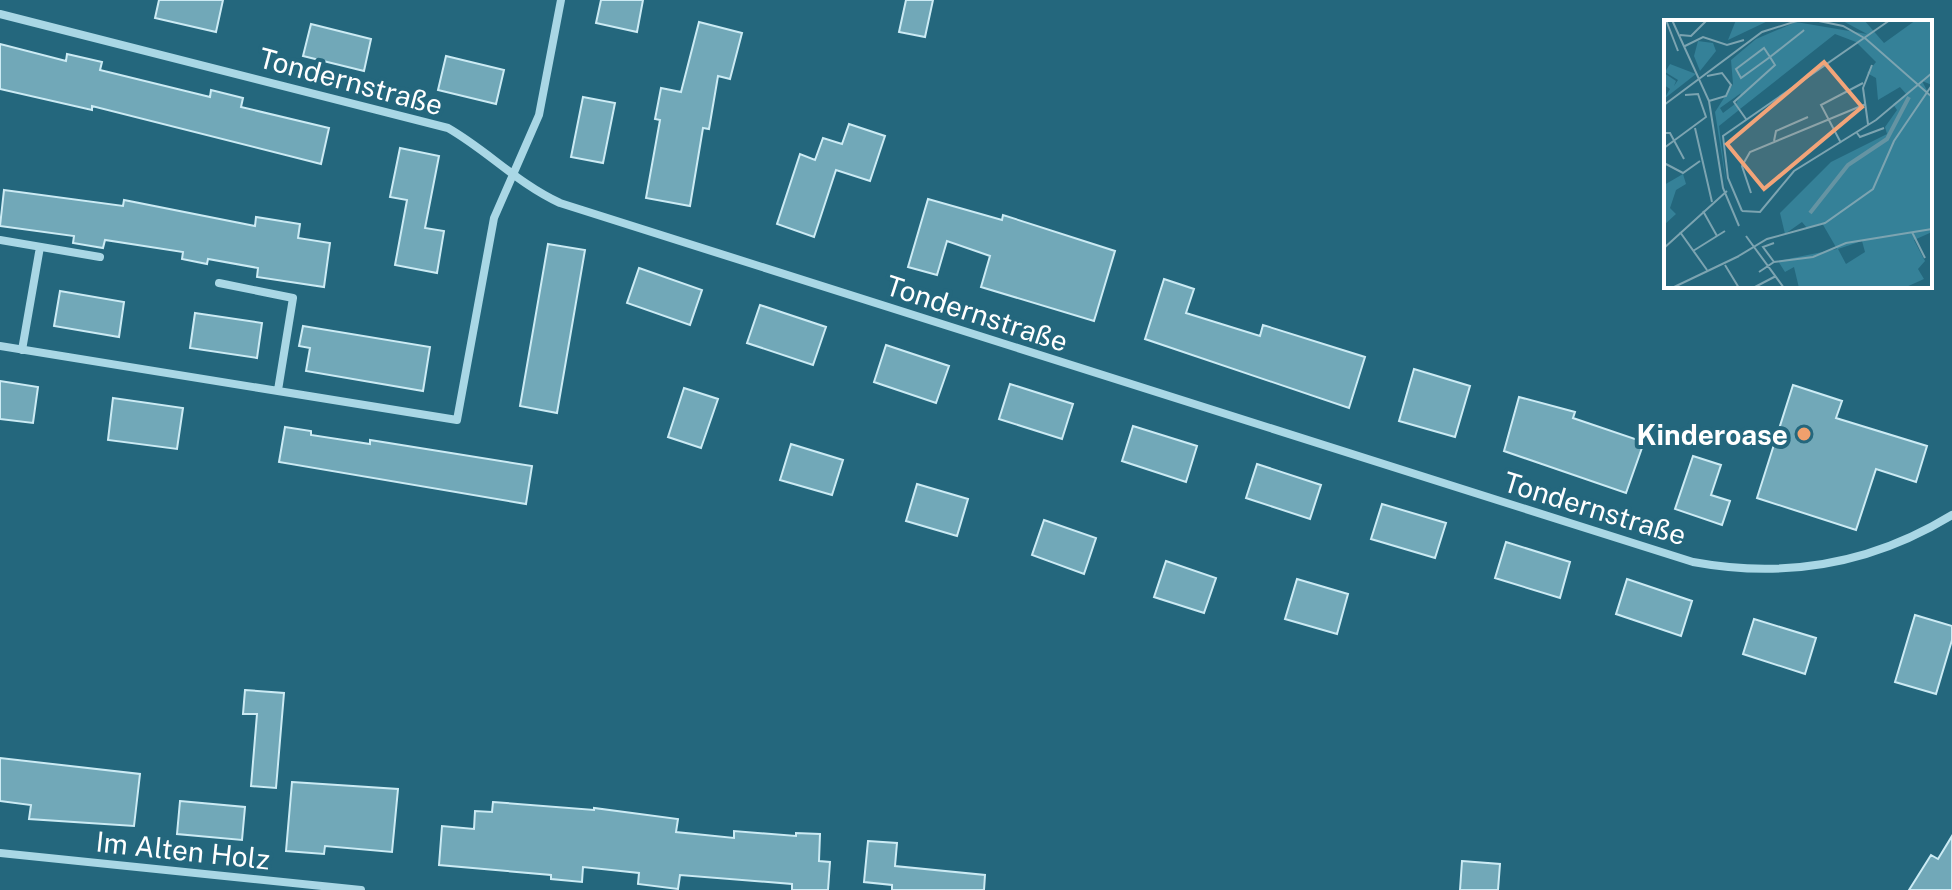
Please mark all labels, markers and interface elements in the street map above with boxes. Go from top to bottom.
inset map [1664,20,1932,288]
street label: Tondernstraße [255,41,447,121]
street label: Tondernstraße [882,268,1072,358]
place label: Kinderoase [1636,418,1788,451]
marker: Kinderoase [1795,425,1813,443]
street label: Tondernstraße [1500,465,1690,551]
street label: Im Alten Holz [94,824,272,876]

